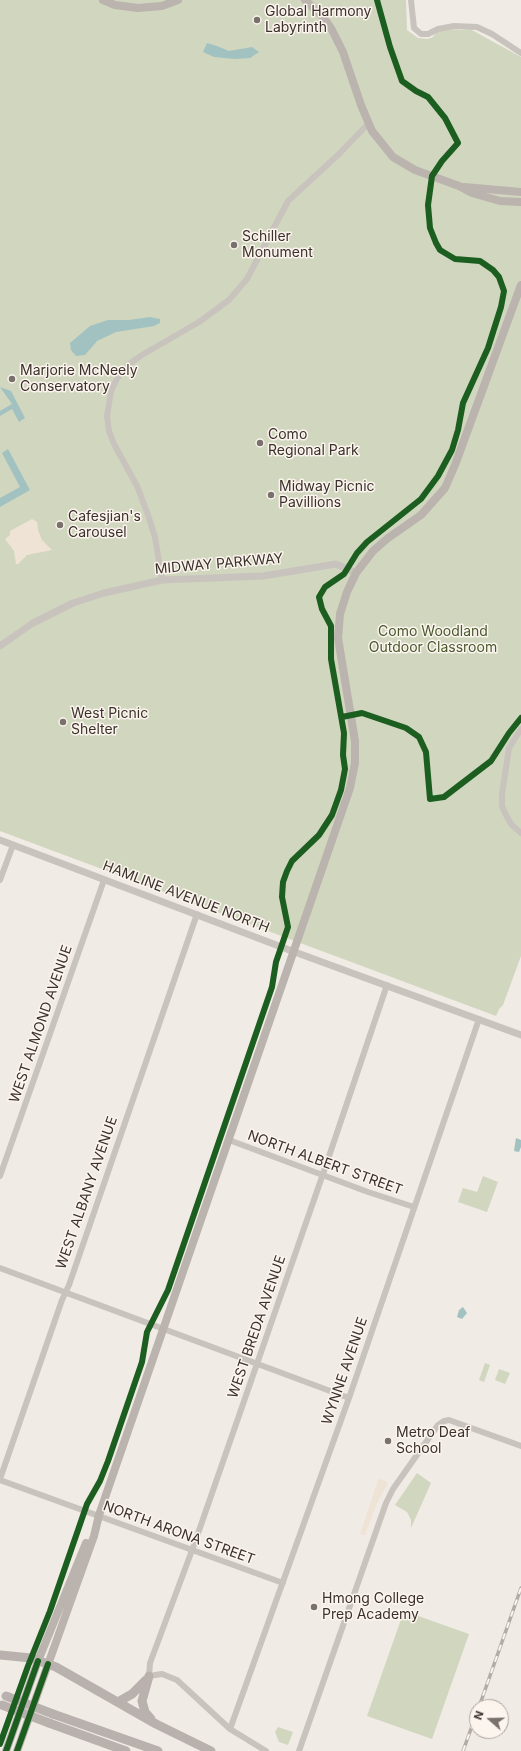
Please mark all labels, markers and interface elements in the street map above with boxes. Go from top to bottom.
place label: Global Harmony Labyrinth [265,4,371,36]
marker: Global Harmony Labyrinth [252,15,262,25]
place label: Schiller Monument [242,229,313,262]
marker: Schiller Monument [229,240,239,250]
place label: Marjorie McNeely Conservatory [20,363,138,396]
marker: Marjorie McNeely Conservatory [7,374,17,384]
place label: Como Regional Park [268,427,359,460]
marker: Como Regional Park [255,438,265,448]
place label: Midway Picnic Pavillions [279,479,375,512]
marker: Midway Picnic Pavillions [266,490,276,500]
place label: Cafesjian's Carousel [68,509,141,542]
marker: Cafesjian's Carousel [55,520,65,530]
street label: MIDWAY PARKWAY [154,550,284,578]
park label: Como Woodland Outdoor Classroom [369,624,497,656]
place label: West Picnic Shelter [71,706,148,738]
marker: West Picnic Shelter [58,717,68,727]
street label: HAMLINE AVENUE NORTH [100,857,272,937]
street label: WEST ALMOND AVENUE [6,943,76,1105]
street label: WEST ALBANY AVENUE [53,1114,121,1272]
street label: NORTH ALBERT STREET [245,1127,405,1199]
street label: WEST BREDA AVENUE [225,1253,289,1401]
street label: WYNNE AVENUE [319,1315,371,1427]
place label: Metro Deaf School [396,1425,470,1458]
marker: Metro Deaf School [383,1436,393,1446]
street label: NORTH ARONA STREET [101,1498,257,1568]
place label: Hmong College Prep Academy [322,1591,424,1624]
marker: Hmong College Prep Academy [309,1602,319,1612]
north arrow [469,1699,509,1739]
text: N [471,1709,487,1722]

